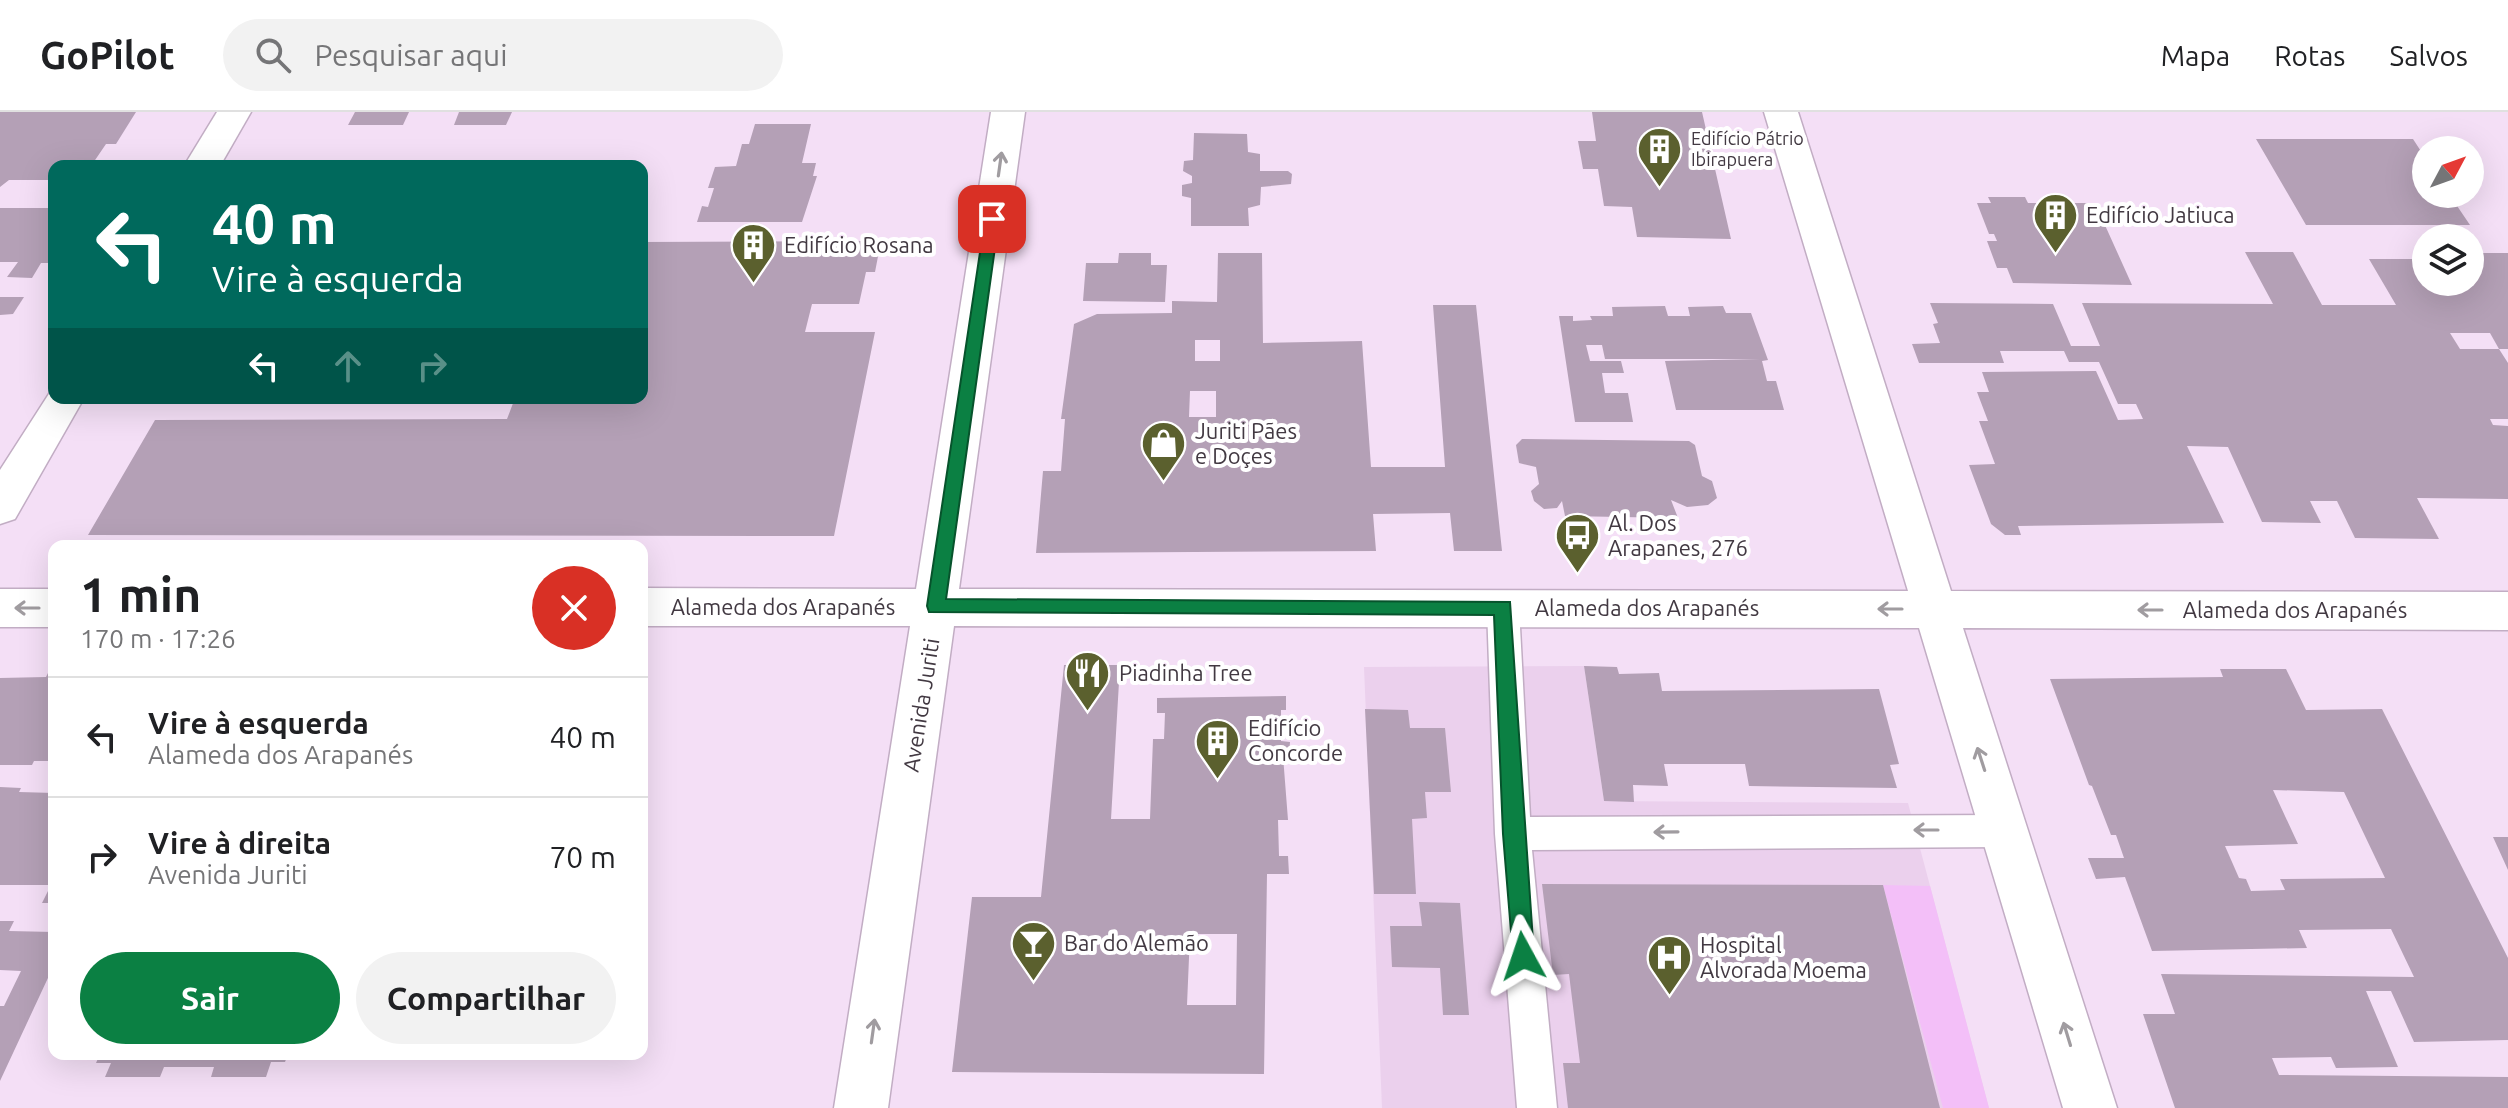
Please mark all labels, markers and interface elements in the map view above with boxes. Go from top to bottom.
search box [223,19,783,91]
icon: search [251,33,295,77]
text: GoPilot [40,34,175,76]
text: Pesquisar aqui [315,38,508,72]
text: Mapa [2161,40,2230,71]
text: Rotas [2274,40,2345,71]
text: Salvos [2389,40,2468,71]
building icon: Edifício Pátrio Ibirapuera [1636,125,1684,188]
place label: Edifício Pátrio Ibirapuera [1691,128,1804,169]
north arrow [2412,136,2484,208]
map controls [2412,136,2484,296]
one-way arrow [993,152,1008,177]
pin [958,185,1026,253]
building icon: Edifício Jatiuca [2031,191,2079,254]
icon: left [80,192,184,296]
text: 40 m [212,192,337,255]
icon: arrive [970,197,1014,241]
place label: Edifício Jatiuca [2086,202,2235,227]
building icon: Edifício Rosana [729,221,777,284]
button: layers [2412,224,2484,296]
place label: Edifício Rosana [784,232,934,257]
text: Vire à esquerda [212,258,463,299]
icon: left [242,344,286,388]
icon: ahead [326,344,370,388]
icon: right [410,344,454,388]
place label: Juriti Pães e Doçes [1195,418,1297,468]
shop icon: Juriti Pães e Doçes [1140,420,1188,483]
place label: Al. Dos Arapanes, 276 [1608,510,1748,560]
bus stop icon: Al. Dos Arapanes, 276 [1553,512,1601,575]
button: close [532,566,616,650]
text: 1 min [80,567,201,621]
street label: Alameda dos Arapanés [671,594,895,619]
street label: Alameda dos Arapanés [1535,595,1759,620]
street label: Alameda dos Arapanés [2183,597,2407,622]
one-way arrow [14,600,41,616]
one-way arrow [1877,601,1904,616]
one-way arrow [2137,602,2164,618]
text: 170 m · 17:26 [80,624,236,653]
street label: Avenida Juriti [898,636,943,774]
restaurant icon: Piadinha Tree [1064,649,1112,712]
place label: Piadinha Tree [1119,660,1253,685]
text: Vire à esquerda [148,706,369,740]
icon: left [80,715,124,759]
place label: Edifício Concorde [1248,715,1343,765]
building icon: Edifício Concorde [1193,717,1241,780]
text: 40 m [549,720,616,754]
text: Alameda dos Arapanés [148,740,413,769]
one-way arrow [1973,746,1988,772]
one-way arrow [1913,822,1940,838]
one-way arrow [1653,825,1680,840]
text: Vire à direita [148,826,331,860]
icon: right [80,835,124,879]
text: 70 m [549,840,616,874]
text: Avenida Juriti [148,860,308,889]
position arrow [1481,914,1565,998]
bar icon: Bar do Alemão [1009,919,1057,982]
place label: Bar do Alemão [1064,930,1209,955]
place label: Hospital Alvorada Moema [1700,932,1867,982]
hospital icon: Hospital Alvorada Moema [1645,934,1693,997]
button: Sair [80,952,340,1044]
button: Compartilhar [356,952,616,1044]
one-way arrow [866,1019,881,1044]
one-way arrow [2059,1021,2074,1047]

